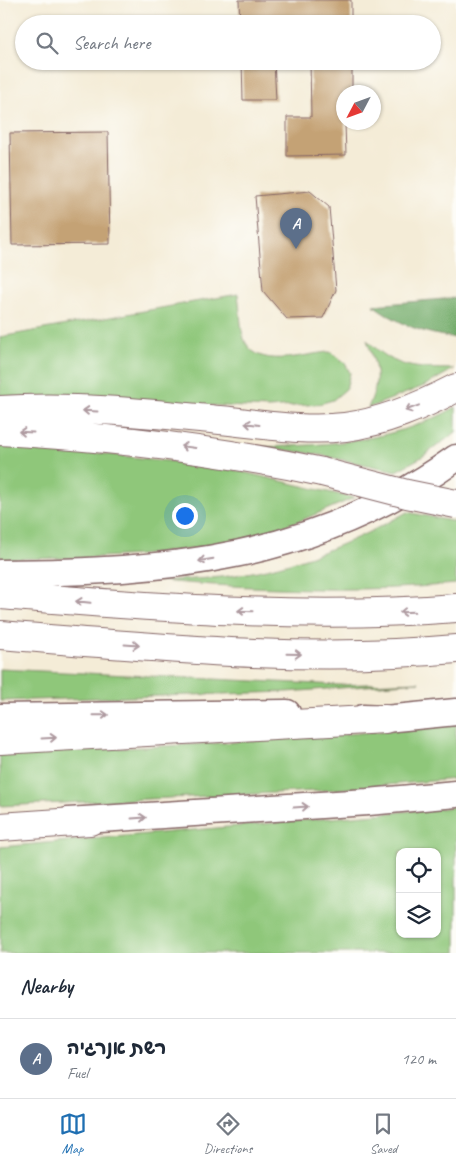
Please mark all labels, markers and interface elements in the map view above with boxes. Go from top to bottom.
search box [15,15,441,70]
icon: search [33,29,61,57]
text: Search here [73,31,150,55]
north arrow [336,85,381,130]
pin: A [280,208,312,249]
one-way arrow [405,404,420,413]
one-way arrow [83,406,99,415]
one-way arrow [245,419,261,429]
one-way arrow [18,428,34,437]
one-way arrow [180,442,196,452]
your location [172,503,198,529]
one-way arrow [199,555,215,565]
one-way arrow [75,597,91,607]
one-way arrow [237,606,254,616]
one-way arrow [400,607,416,616]
one-way arrow [124,640,140,650]
one-way arrow [286,649,302,658]
one-way arrow [92,710,109,720]
one-way arrow [40,733,56,742]
one-way arrow [293,802,309,811]
one-way arrow [131,813,147,822]
map controls [396,848,441,938]
button: locate [396,848,441,893]
button: layers [396,893,441,938]
text: Nearby [20,973,73,999]
text: רשת אנרגיה [67,1036,166,1060]
text: A [32,1049,40,1069]
text: 120 m [402,1049,436,1069]
text: Fuel [67,1063,88,1083]
tab: Map [59,1110,87,1157]
tab: Directions [204,1110,252,1157]
tab: Saved [369,1110,397,1157]

